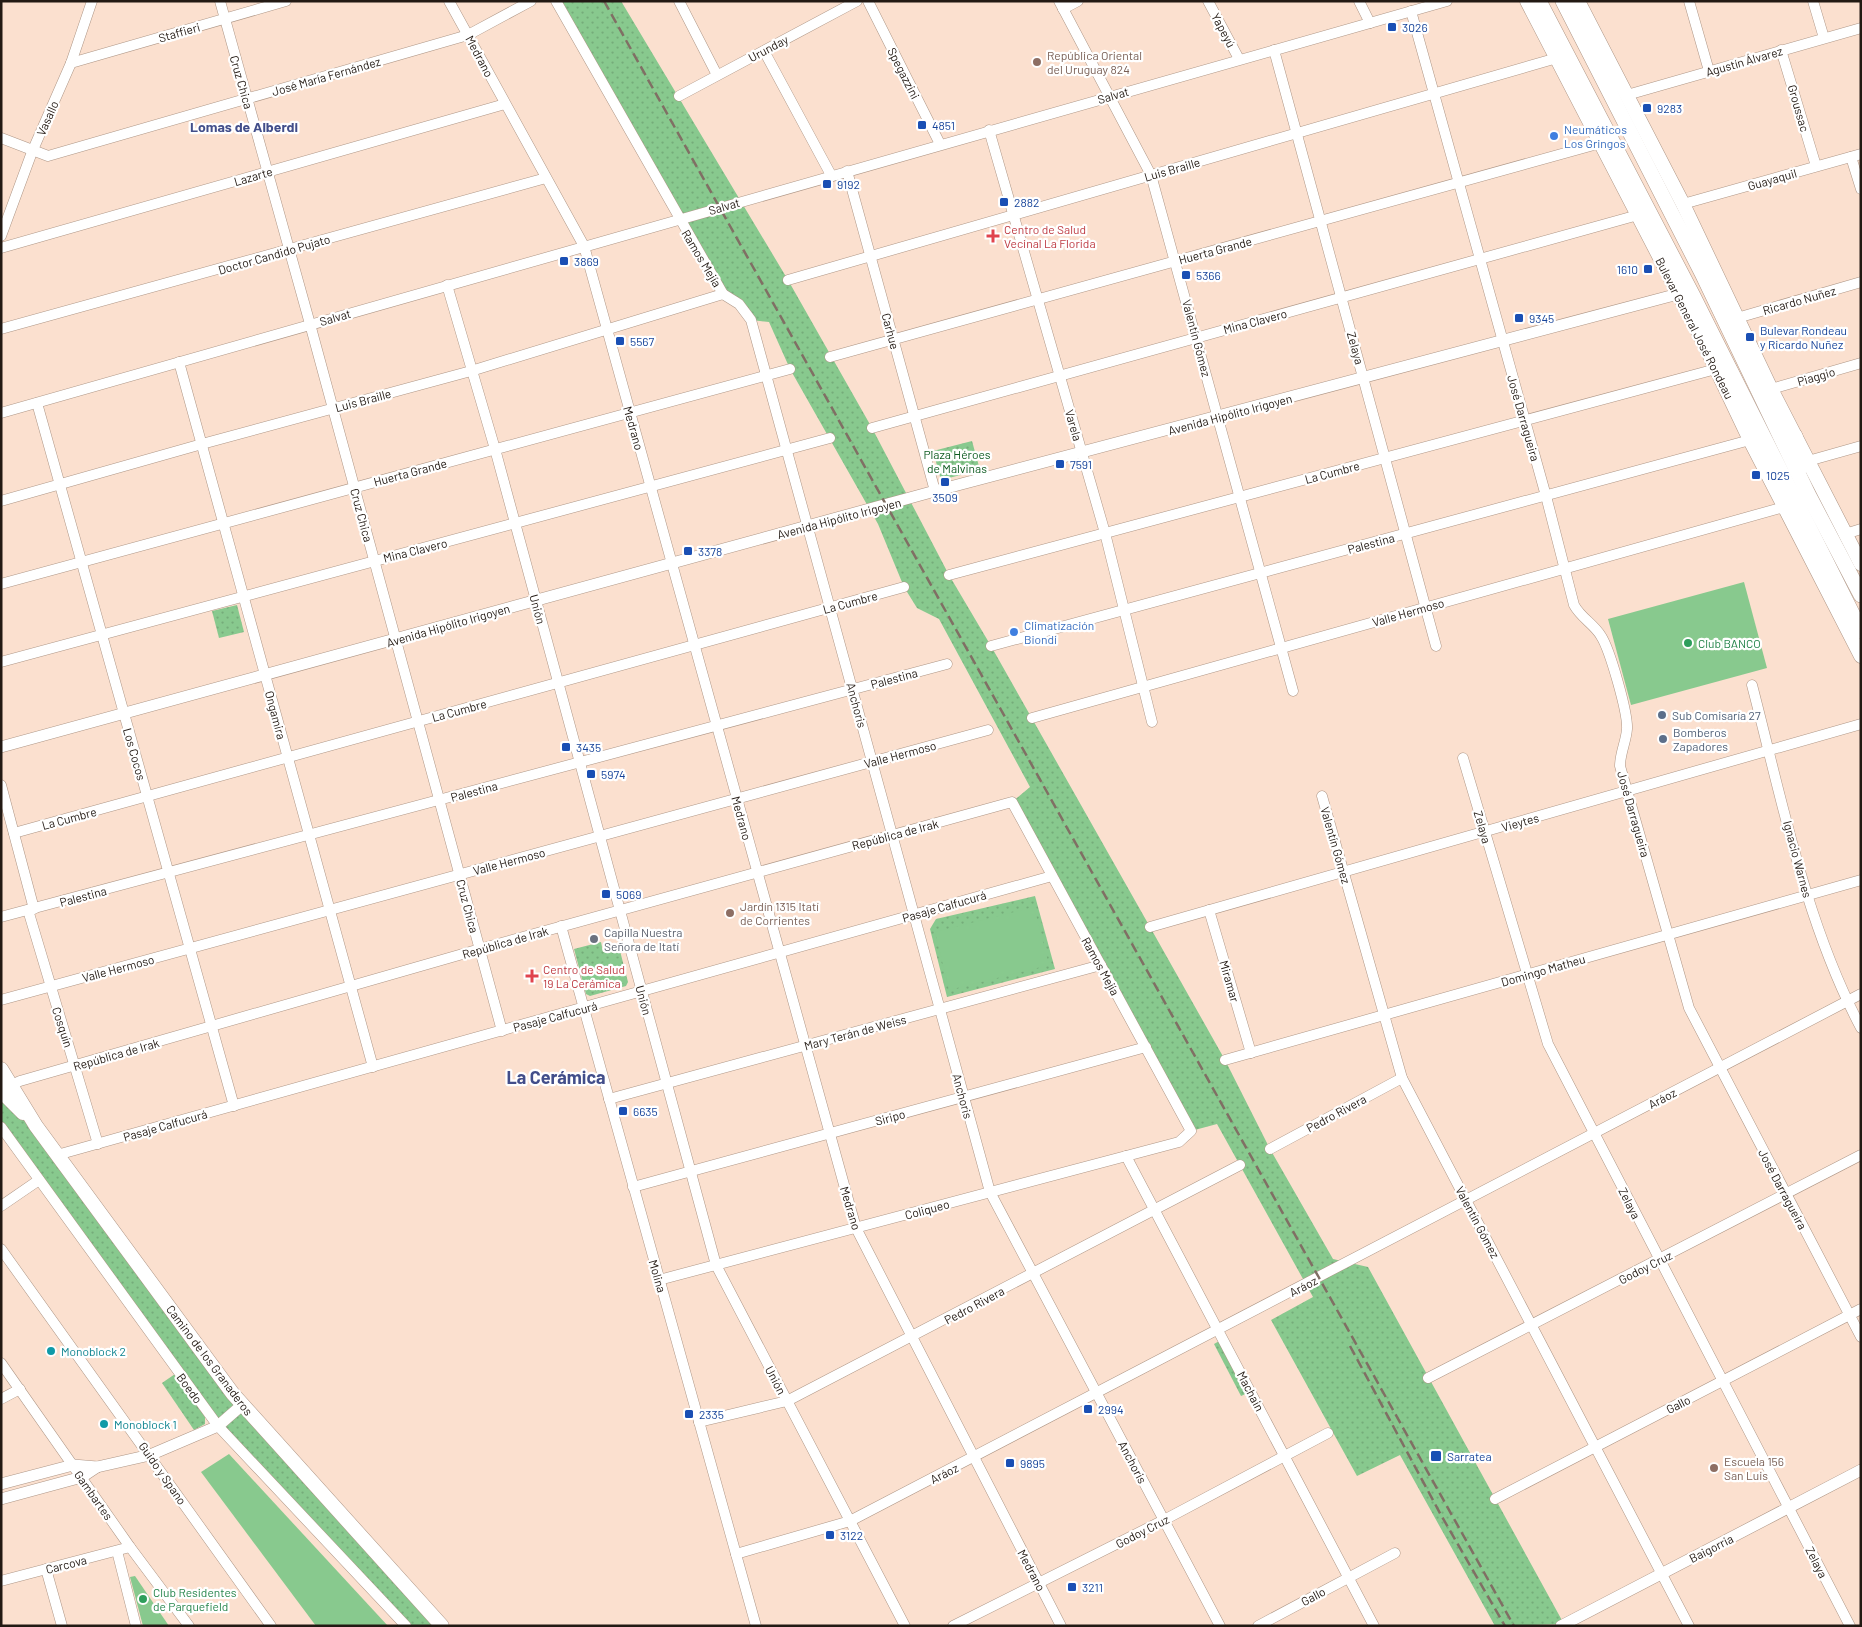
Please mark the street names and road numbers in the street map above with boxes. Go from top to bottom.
street label: Yapeyú [1209,10,1239,50]
street label: Staffieri [157,19,201,45]
street label: Urunday [746,31,791,64]
street label: Medrano [463,33,497,79]
street label: Agustín Álvarez [1704,43,1784,79]
street label: Spegazzini [885,45,923,101]
street label: Cruz Chica [228,54,256,110]
street label: José María Fernández [270,54,382,98]
street label: Groussac [1786,83,1812,133]
street label: Salvat [1096,84,1130,106]
street label: Vasallo [33,98,61,138]
street label: Luis Braille [1142,154,1202,184]
street label: Lazarte [232,164,274,188]
street label: Guayaquil [1746,165,1798,193]
street label: Salvat [707,195,741,217]
street label: Ramos Mejía [679,227,725,289]
street label: Doctor Candido Pujato [216,231,332,277]
street label: Huerta Grande [1177,233,1253,267]
street label: Bulevar General José Rondeau [1653,255,1737,401]
street label: Ricardo Nuñez [1761,283,1837,317]
street label: Valentín Gómez [1180,298,1214,378]
street label: Salvat [318,306,352,328]
street label: Mina Clavero [1222,306,1288,336]
street label: Carhue [879,311,903,351]
street label: Zelaya [1345,330,1367,366]
street label: Piaggio [1795,364,1837,388]
street label: José Darragueira [1505,373,1543,463]
street label: Luis Braille [333,386,393,414]
street label: Avenida Hipólito Irigoyen [1166,391,1294,437]
street label: Medrano [621,404,647,452]
street label: Varela [1063,408,1085,442]
street label: Huerta Grande [372,455,448,489]
street label: La Cumbre [1303,458,1361,486]
street label: Cruz Chica [348,487,376,543]
street label: Avenida Hipólito Irigoyen [775,495,903,541]
street label: Palestina [1346,530,1396,556]
street label: Mina Clavero [382,535,448,565]
street label: La Cumbre [821,588,879,616]
street label: Unión [527,593,549,625]
street label: Valle Hermoso [1370,595,1446,629]
street label: Avenida Hipólito Irigoyen [385,601,511,649]
street label: Palestina [869,665,919,691]
street label: Anchoris [844,681,870,729]
street label: Ongamira [263,689,289,741]
street label: La Cumbre [430,696,488,724]
street label: Los Cocos [121,726,149,782]
street label: Valle Hermoso [862,738,938,770]
street label: José Darragueira [1615,769,1653,859]
street label: Palestina [449,778,499,804]
street label: Medrano [729,794,755,842]
street label: La Cumbre [40,804,98,832]
street label: Valentín Gómez [1318,805,1354,885]
street label: Zelaya [1472,809,1494,845]
street label: Vieytes [1500,810,1540,834]
street label: República de Irak [850,816,940,852]
street label: Ignacio Warnes [1781,819,1815,899]
street label: Valle Hermoso [471,845,547,877]
street label: Cruz Chica [454,878,482,934]
street label: Palestina [58,883,108,909]
street label: Pasaje Calfucurá [900,887,988,925]
street label: República de Irak [460,923,550,961]
street label: Ramos Mejía [1079,934,1123,998]
street label: Domingo Matheu [1499,951,1587,989]
street label: Valle Hermoso [80,952,156,984]
street label: Miramar [1217,959,1243,1004]
street label: Unión [633,984,655,1016]
street label: Pasaje Calfucurá [511,998,599,1034]
street label: Cosquín [50,1005,76,1049]
street label: Mary Terán de Weiss [802,1012,908,1052]
street label: República de Irak [71,1035,161,1073]
street label: Anchoris [950,1072,976,1120]
street label: Aráoz [1646,1085,1678,1111]
street label: Pedro Rivera [1304,1091,1368,1135]
street label: Pasaje Calfucurá [121,1106,209,1144]
street label: Siripo [873,1106,907,1128]
street label: José Darragueira [1756,1146,1810,1232]
street label: Medrano [838,1184,864,1232]
street label: Valentín Gómez [1453,1184,1503,1260]
street label: Zelaya [1616,1185,1644,1221]
street label: Coliqueo [903,1196,951,1222]
street label: Godoy Cruz [1616,1248,1674,1286]
street label: Molina [647,1258,669,1294]
street label: Aráoz [1287,1273,1319,1299]
street label: Pedro Rivera [942,1283,1006,1327]
street label: Camino de los Granaderos [164,1302,256,1418]
street label: Unión [763,1363,789,1397]
street label: Machain [1235,1369,1267,1413]
street label: Boedo [174,1370,206,1406]
street label: Gallo [1663,1392,1693,1416]
street label: Anchoris [1116,1438,1150,1486]
street label: Guido y Spano [136,1439,190,1507]
street label: Aráoz [928,1460,960,1486]
street label: Gambartes [72,1468,116,1522]
street label: Godoy Cruz [1113,1512,1171,1550]
street label: Baigorria [1687,1531,1735,1565]
street label: Zelaya [1803,1544,1831,1580]
street label: Medrano [1015,1547,1049,1593]
street label: Carcova [44,1552,88,1576]
street label: Gallo [1298,1584,1328,1608]

